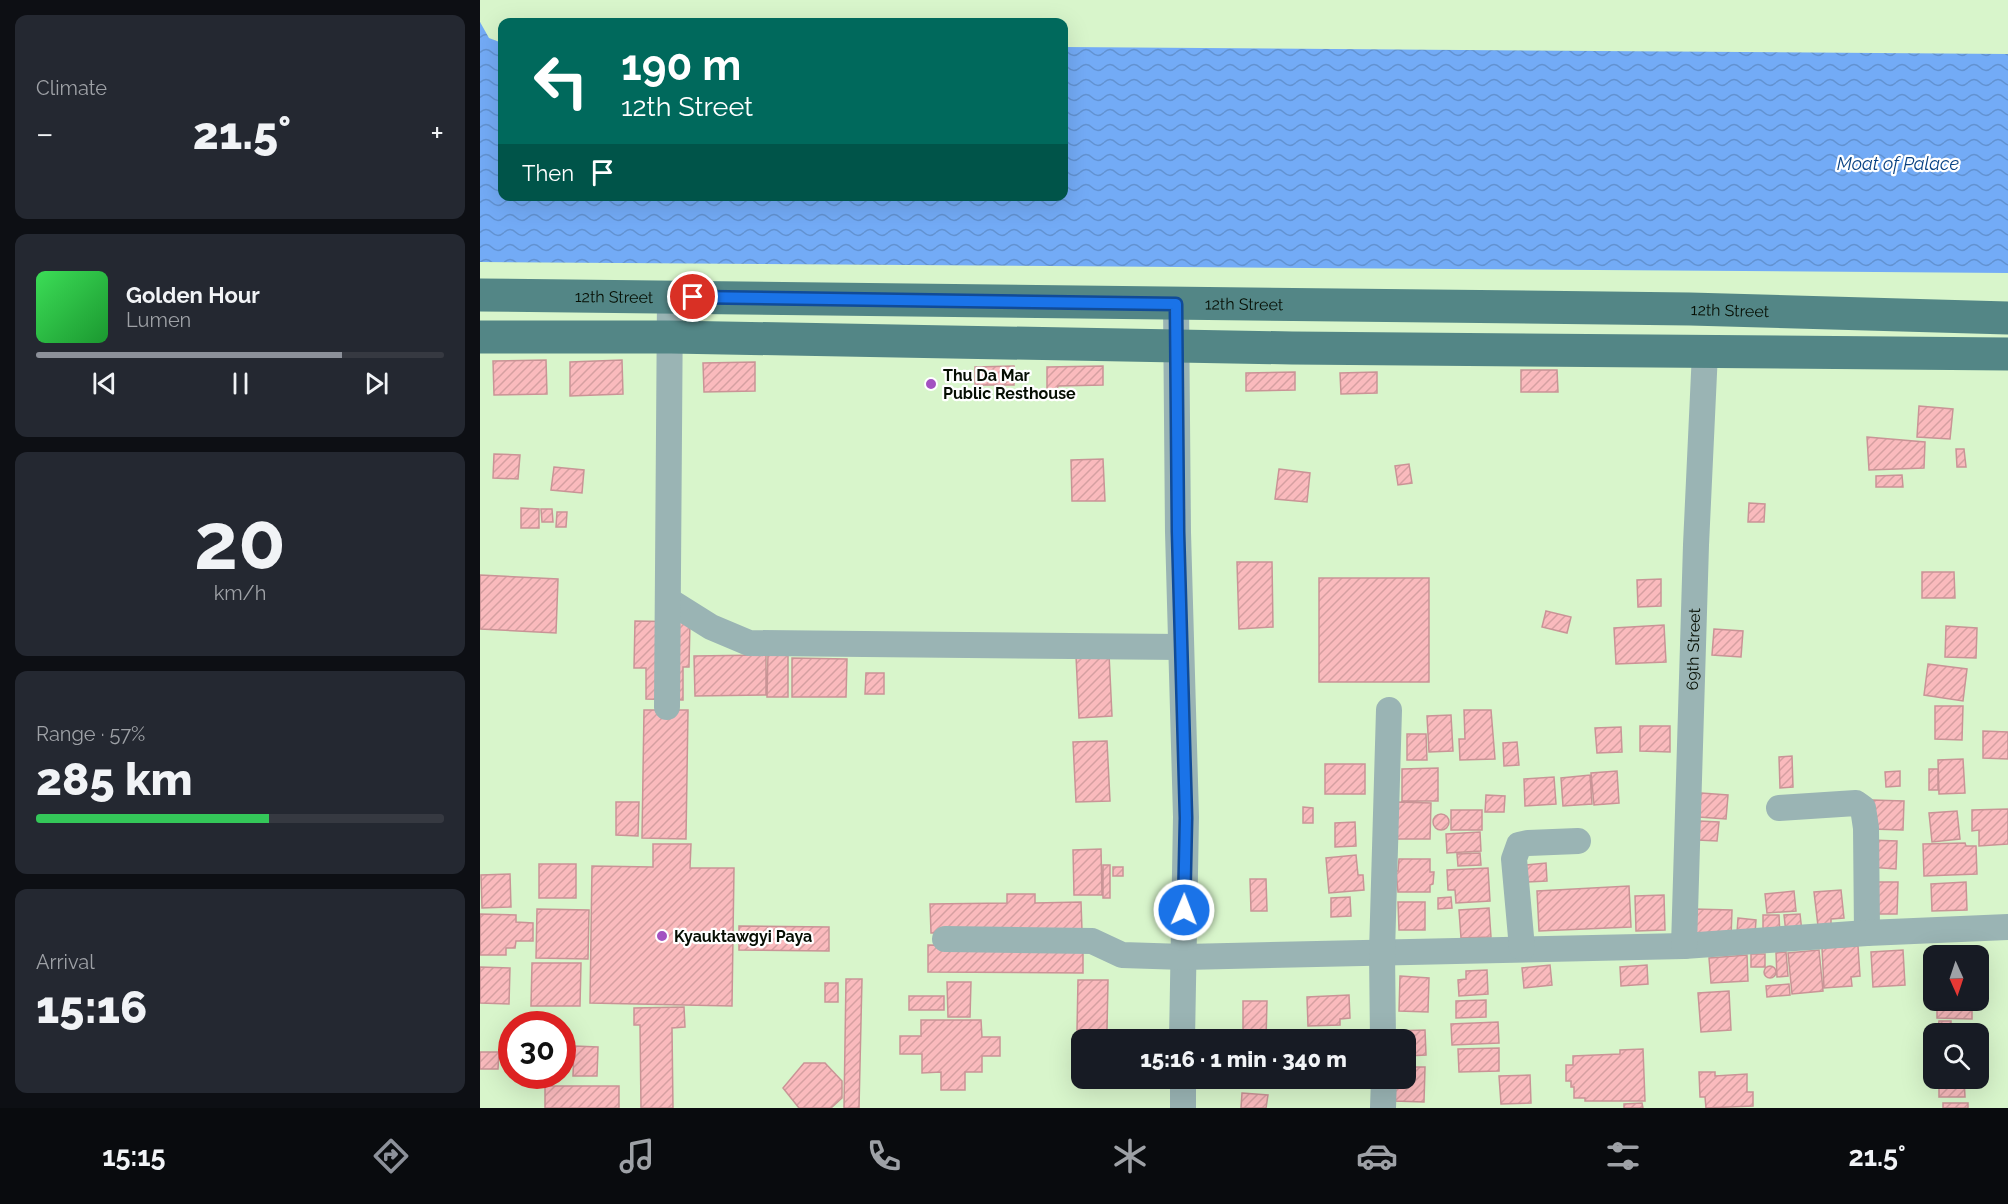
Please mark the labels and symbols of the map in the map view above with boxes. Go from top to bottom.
water label: Moat of Palace [1837,153,1960,174]
pin [667,271,718,322]
street label: 12th Street [575,287,654,307]
street label: 12th Street [1205,294,1284,314]
street label: 12th Street [1690,300,1770,321]
place label: Thu Da Mar Public Resthouse [943,366,1076,403]
marker: Thu Da Mar Public Resthouse [924,377,938,391]
street label: 69th Street [1682,607,1704,691]
position arrow [1152,878,1216,942]
place label: Kyauktawgyi Paya [674,927,812,946]
marker: Kyauktawgyi Paya [655,929,669,943]
north arrow [1923,945,1989,1011]
speed limit sign: 30 [498,1011,576,1089]

